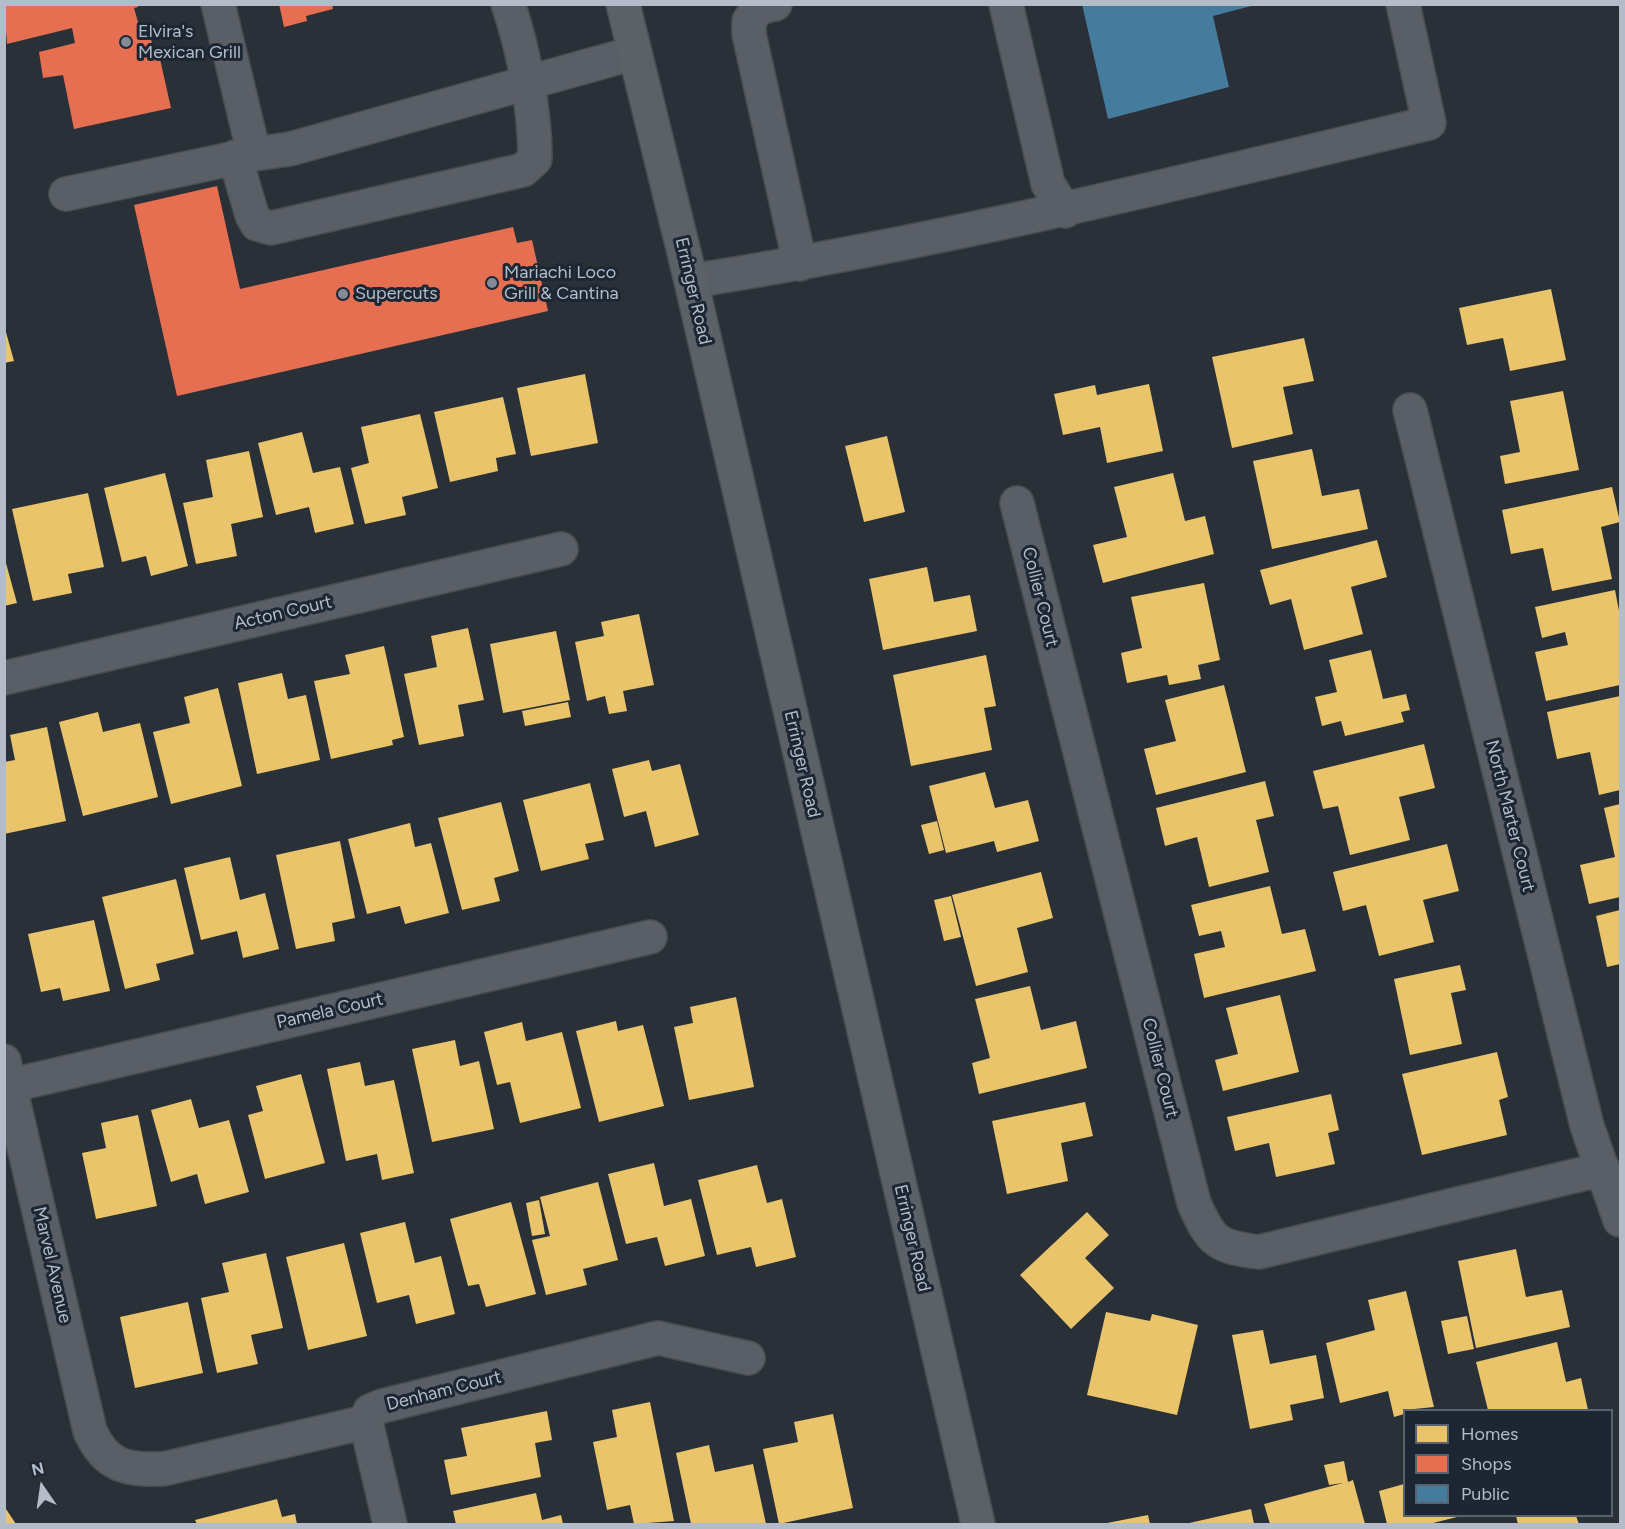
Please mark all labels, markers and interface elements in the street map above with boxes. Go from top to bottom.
place label: Elvira's Mexican Grill [138,21,241,63]
marker: Elvira's Mexican Grill [119,35,133,49]
street label: Erringer Road [670,235,716,347]
place label: Mariachi Loco Grill & Cantina [504,262,619,304]
marker: Mariachi Loco Grill & Cantina [485,276,499,290]
place label: Supercuts [355,283,438,305]
marker: Supercuts [336,287,350,301]
street label: Collier Court [1017,545,1063,649]
street label: Acton Court [232,591,334,635]
street label: Erringer Road [779,708,825,820]
street label: North Marter Court [1481,738,1539,894]
street label: Pamela Court [275,988,385,1034]
street label: Collier Court [1137,1016,1183,1120]
street label: Erringer Road [889,1182,935,1294]
street label: Marvel Avenue [28,1205,76,1325]
street label: Denham Court [384,1366,504,1416]
legend [1403,1409,1613,1517]
text: Homes [1461,1423,1519,1445]
text: Shops [1461,1453,1512,1475]
north arrow [12,1457,72,1517]
text: N [30,1458,46,1480]
text: Public [1461,1483,1510,1505]

